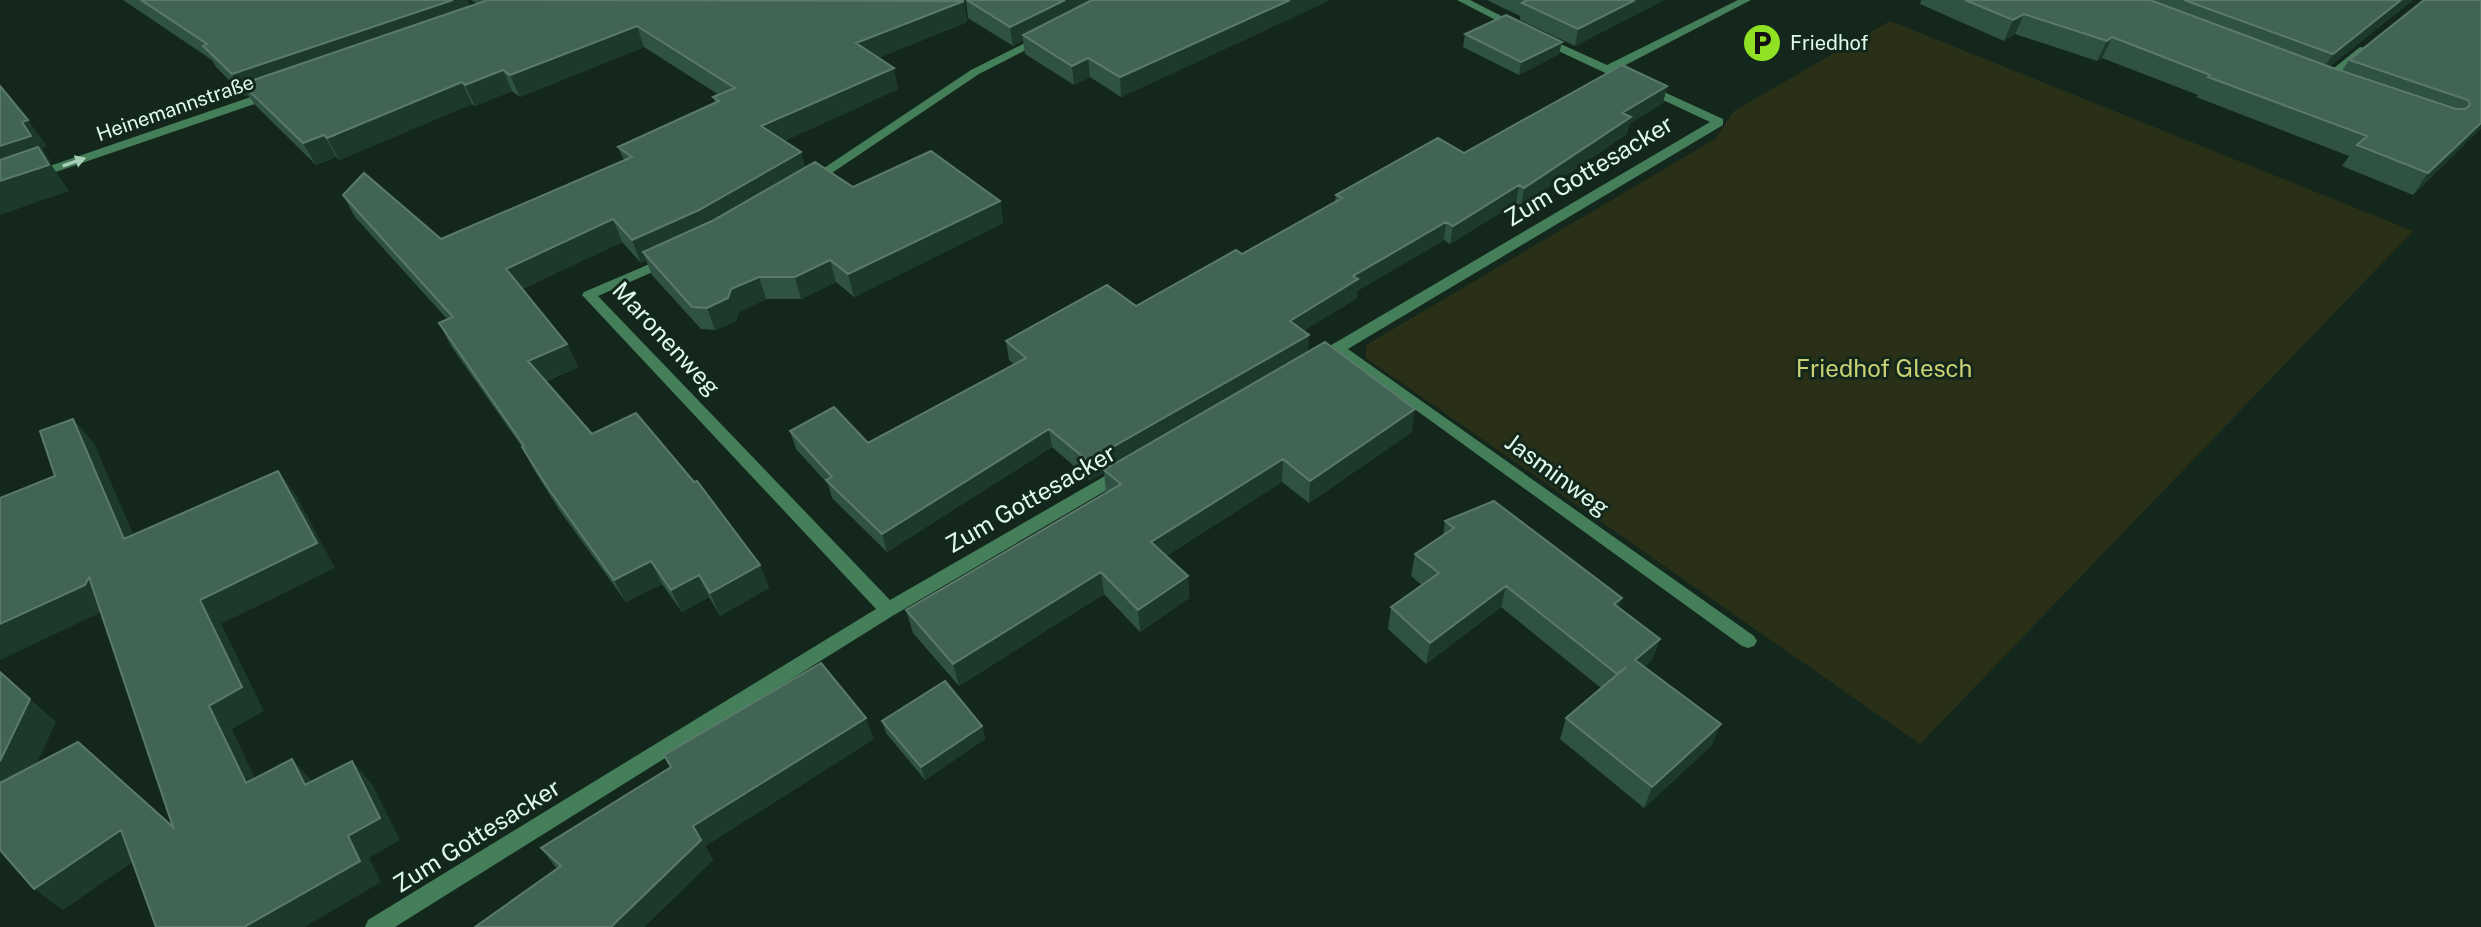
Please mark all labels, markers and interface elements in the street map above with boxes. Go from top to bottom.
parking icon: Friedhof [1741,22,1783,64]
place label: Friedhof [1790,31,1868,55]
street label: Heinemannstraße [93,70,257,146]
street label: Zum Gottesacker [1499,109,1678,231]
one-way arrow [62,155,86,168]
street label: Maronenweg [607,276,726,401]
park label: Friedhof Glesch [1796,354,1972,382]
street label: Jasminweg [1500,427,1615,521]
street label: Zum Gottesacker [941,438,1120,558]
street label: Zum Gottesacker [388,773,565,898]

